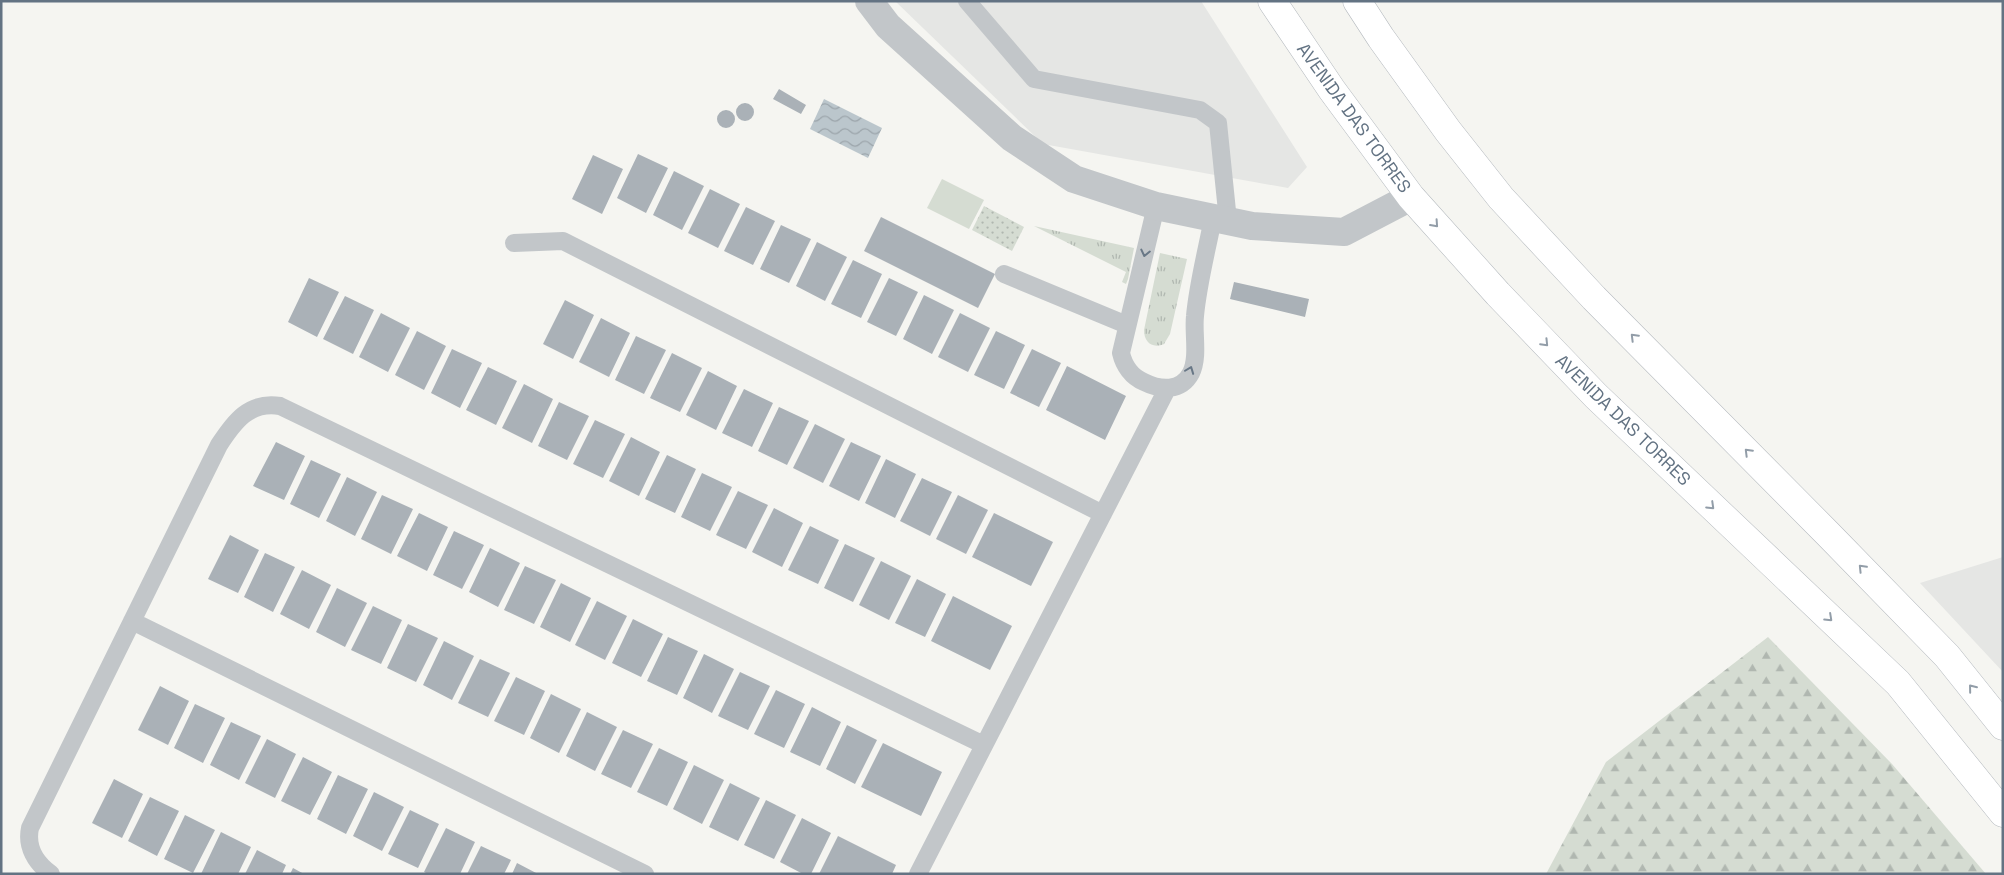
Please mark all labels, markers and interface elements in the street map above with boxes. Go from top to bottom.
street label: AVENIDA DAS TORRES [1292,38,1417,197]
one-way arrow [1429,218,1438,227]
one-way arrow [1140,248,1151,257]
one-way arrow [1630,334,1639,343]
one-way arrow [1539,337,1548,346]
street label: AVENIDA DAS TORRES [1551,349,1696,490]
one-way arrow [1184,366,1194,375]
one-way arrow [1745,449,1754,458]
one-way arrow [1706,500,1715,509]
one-way arrow [1859,565,1868,574]
one-way arrow [1823,612,1832,621]
one-way arrow [1970,685,1978,694]

